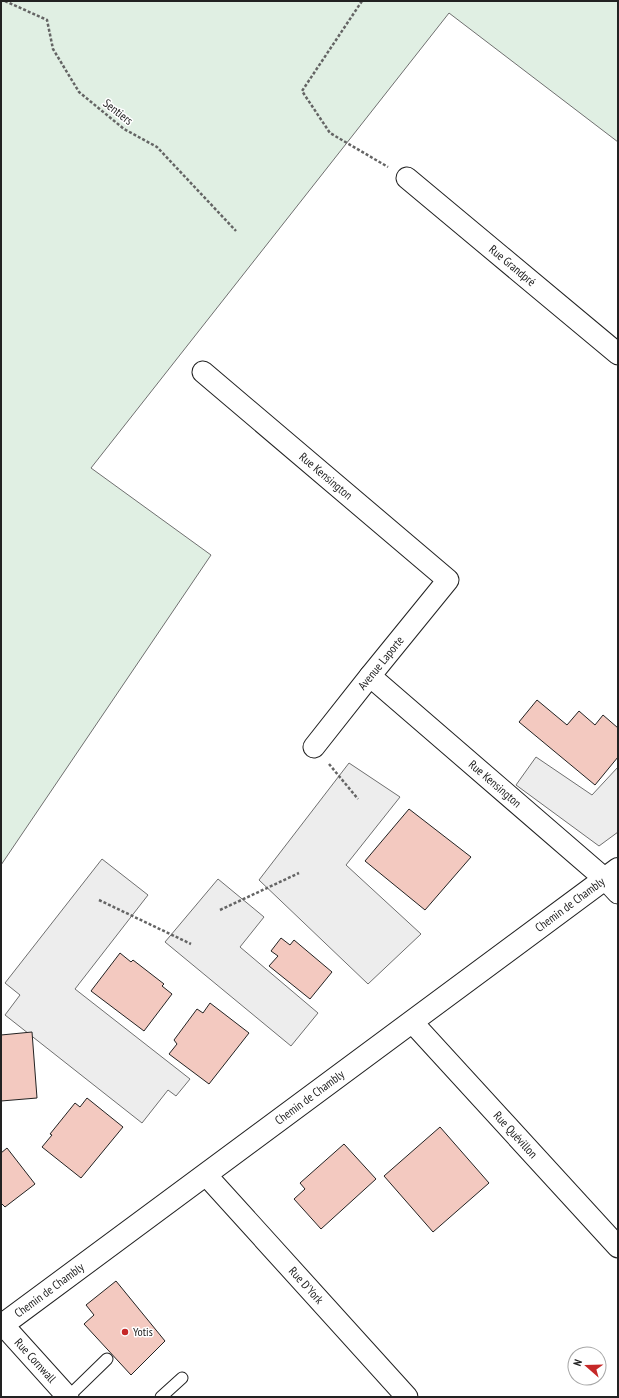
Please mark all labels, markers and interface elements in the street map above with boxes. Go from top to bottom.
street label: Sentiers [100,95,136,128]
street label: Rue Grandpré [486,242,539,289]
street label: Rue Kensington [296,449,356,503]
street label: Avenue Laporte [354,633,407,693]
street label: Rue Kensington [466,757,525,810]
street label: Chemin de Chambly [532,873,608,935]
street label: Chemin de Chambly [272,1066,347,1128]
street label: Rue Quévillon [490,1108,541,1161]
street label: Chemin de Chambly [11,1259,87,1321]
street label: Rue D'York [286,1264,327,1307]
place label: Yotis [133,1324,153,1339]
marker: Yotis [120,1327,130,1337]
street label: Rue Cornwall [12,1335,60,1386]
north arrow [567,1346,607,1386]
text: N [570,1357,585,1368]

